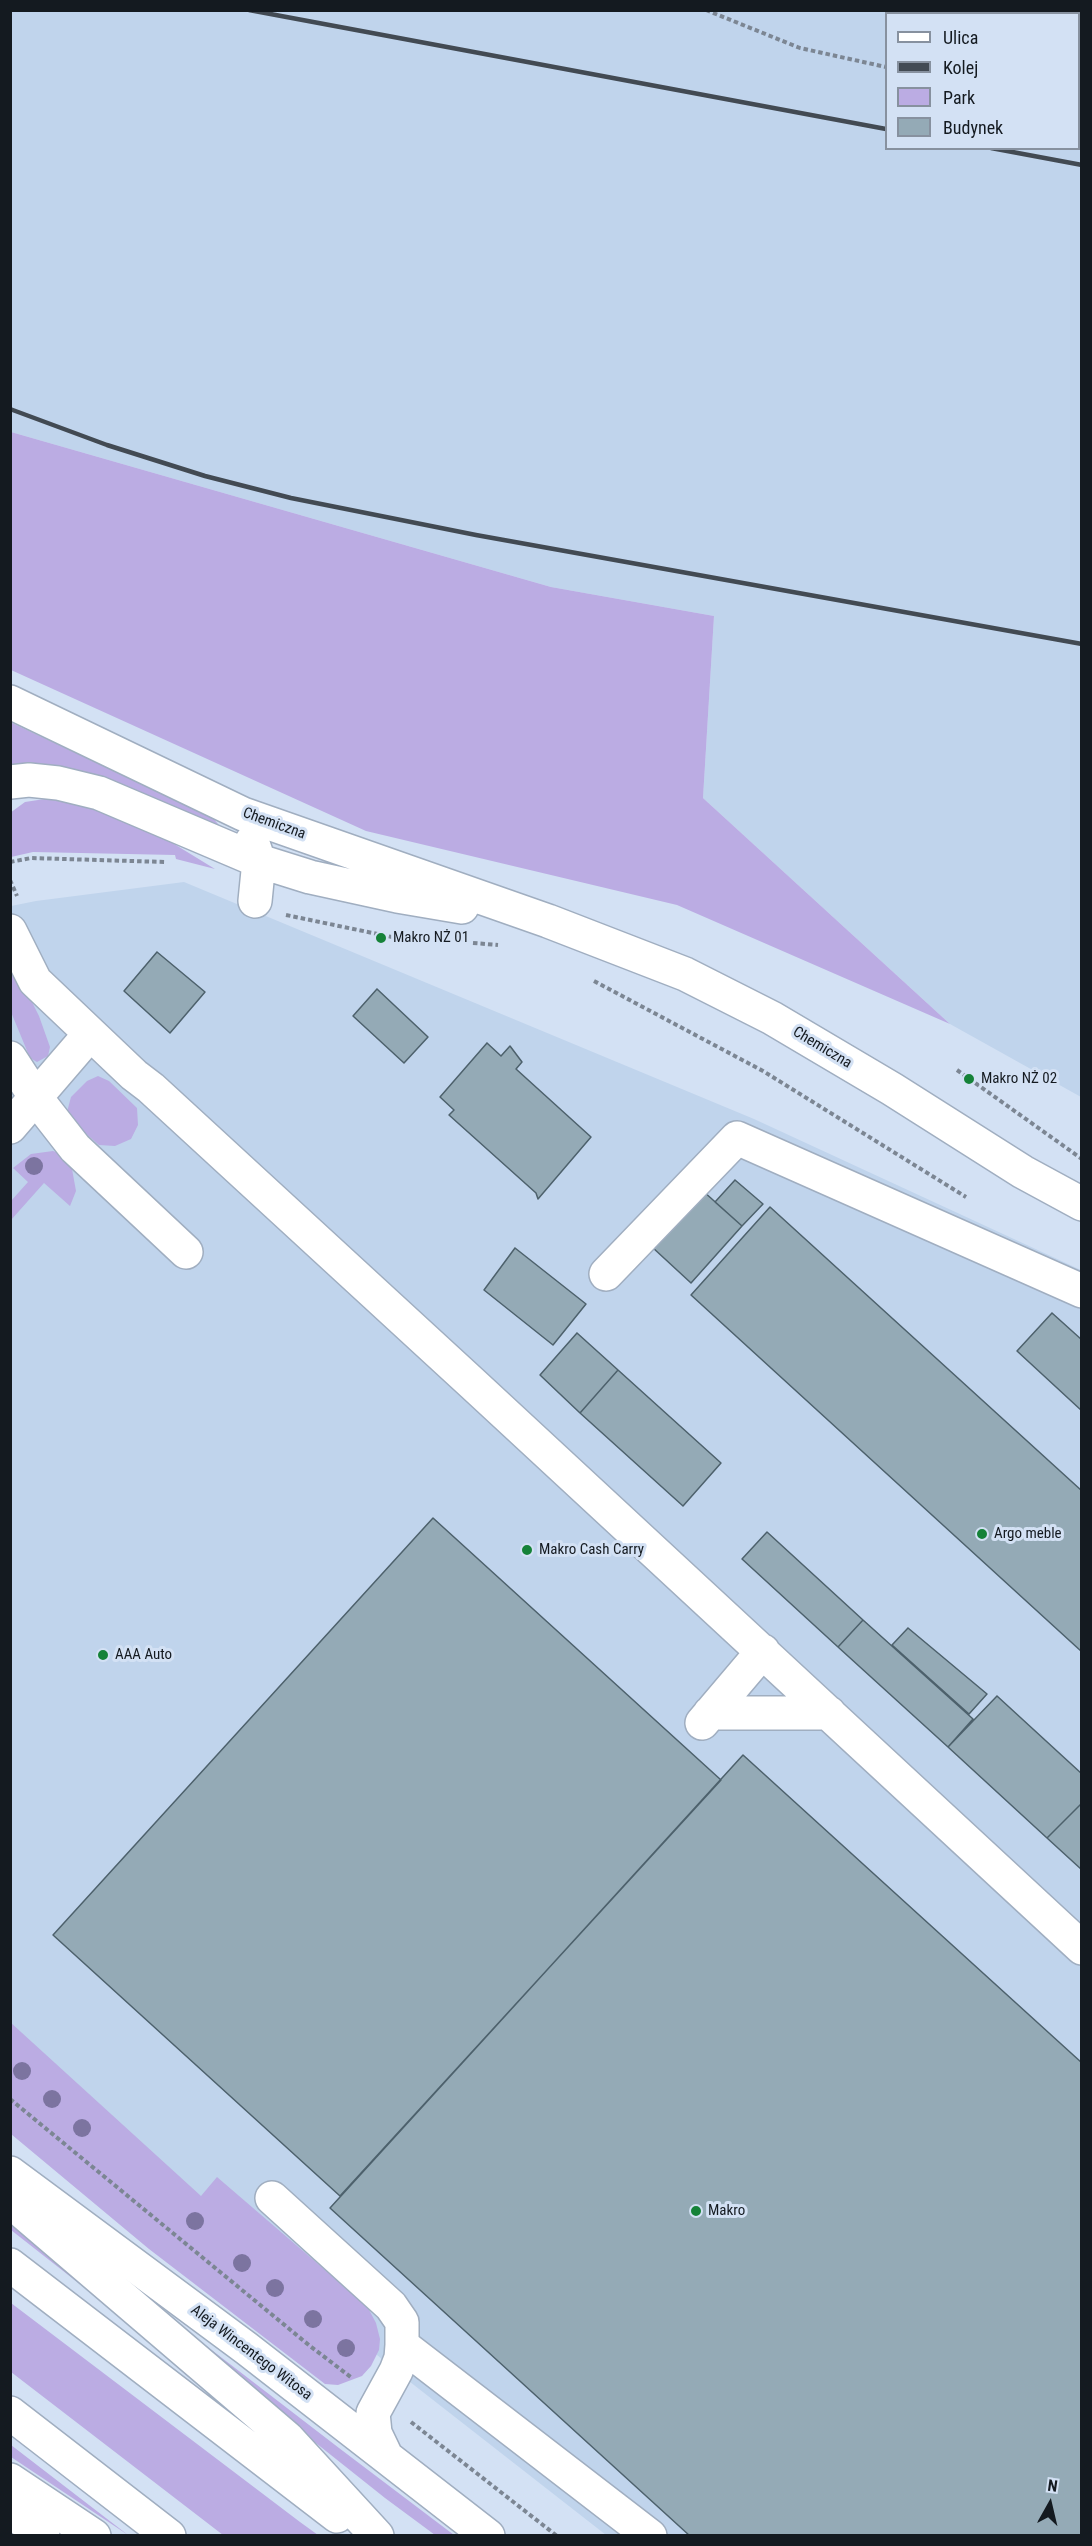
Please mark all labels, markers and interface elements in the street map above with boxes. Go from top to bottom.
legend [885,12,1080,150]
text: Ulica [943,27,978,48]
text: Kolej [943,57,978,78]
text: Park [943,87,975,108]
text: Budynek [943,117,1003,138]
street label: Chemiczna [240,804,308,844]
place label: Makro NŻ 01 [393,929,469,947]
marker: Makro NŻ 01 [374,931,388,945]
street label: Chemiczna [789,1023,855,1073]
place label: Makro NŻ 02 [981,1070,1057,1088]
marker: Makro NŻ 02 [962,1072,976,1086]
place label: Argo meble [994,1525,1062,1543]
marker: Argo meble [975,1527,989,1541]
place label: Makro Cash Carry [539,1541,644,1559]
marker: Makro Cash Carry [520,1543,534,1557]
place label: AAA Auto [115,1646,172,1664]
marker: AAA Auto [96,1648,110,1662]
place label: Makro [708,2202,745,2220]
marker: Makro [689,2204,703,2218]
street label: Aleja Wincentego Witosa [187,2302,315,2404]
north arrow [1020,2474,1080,2534]
text: N [1046,2476,1059,2496]

